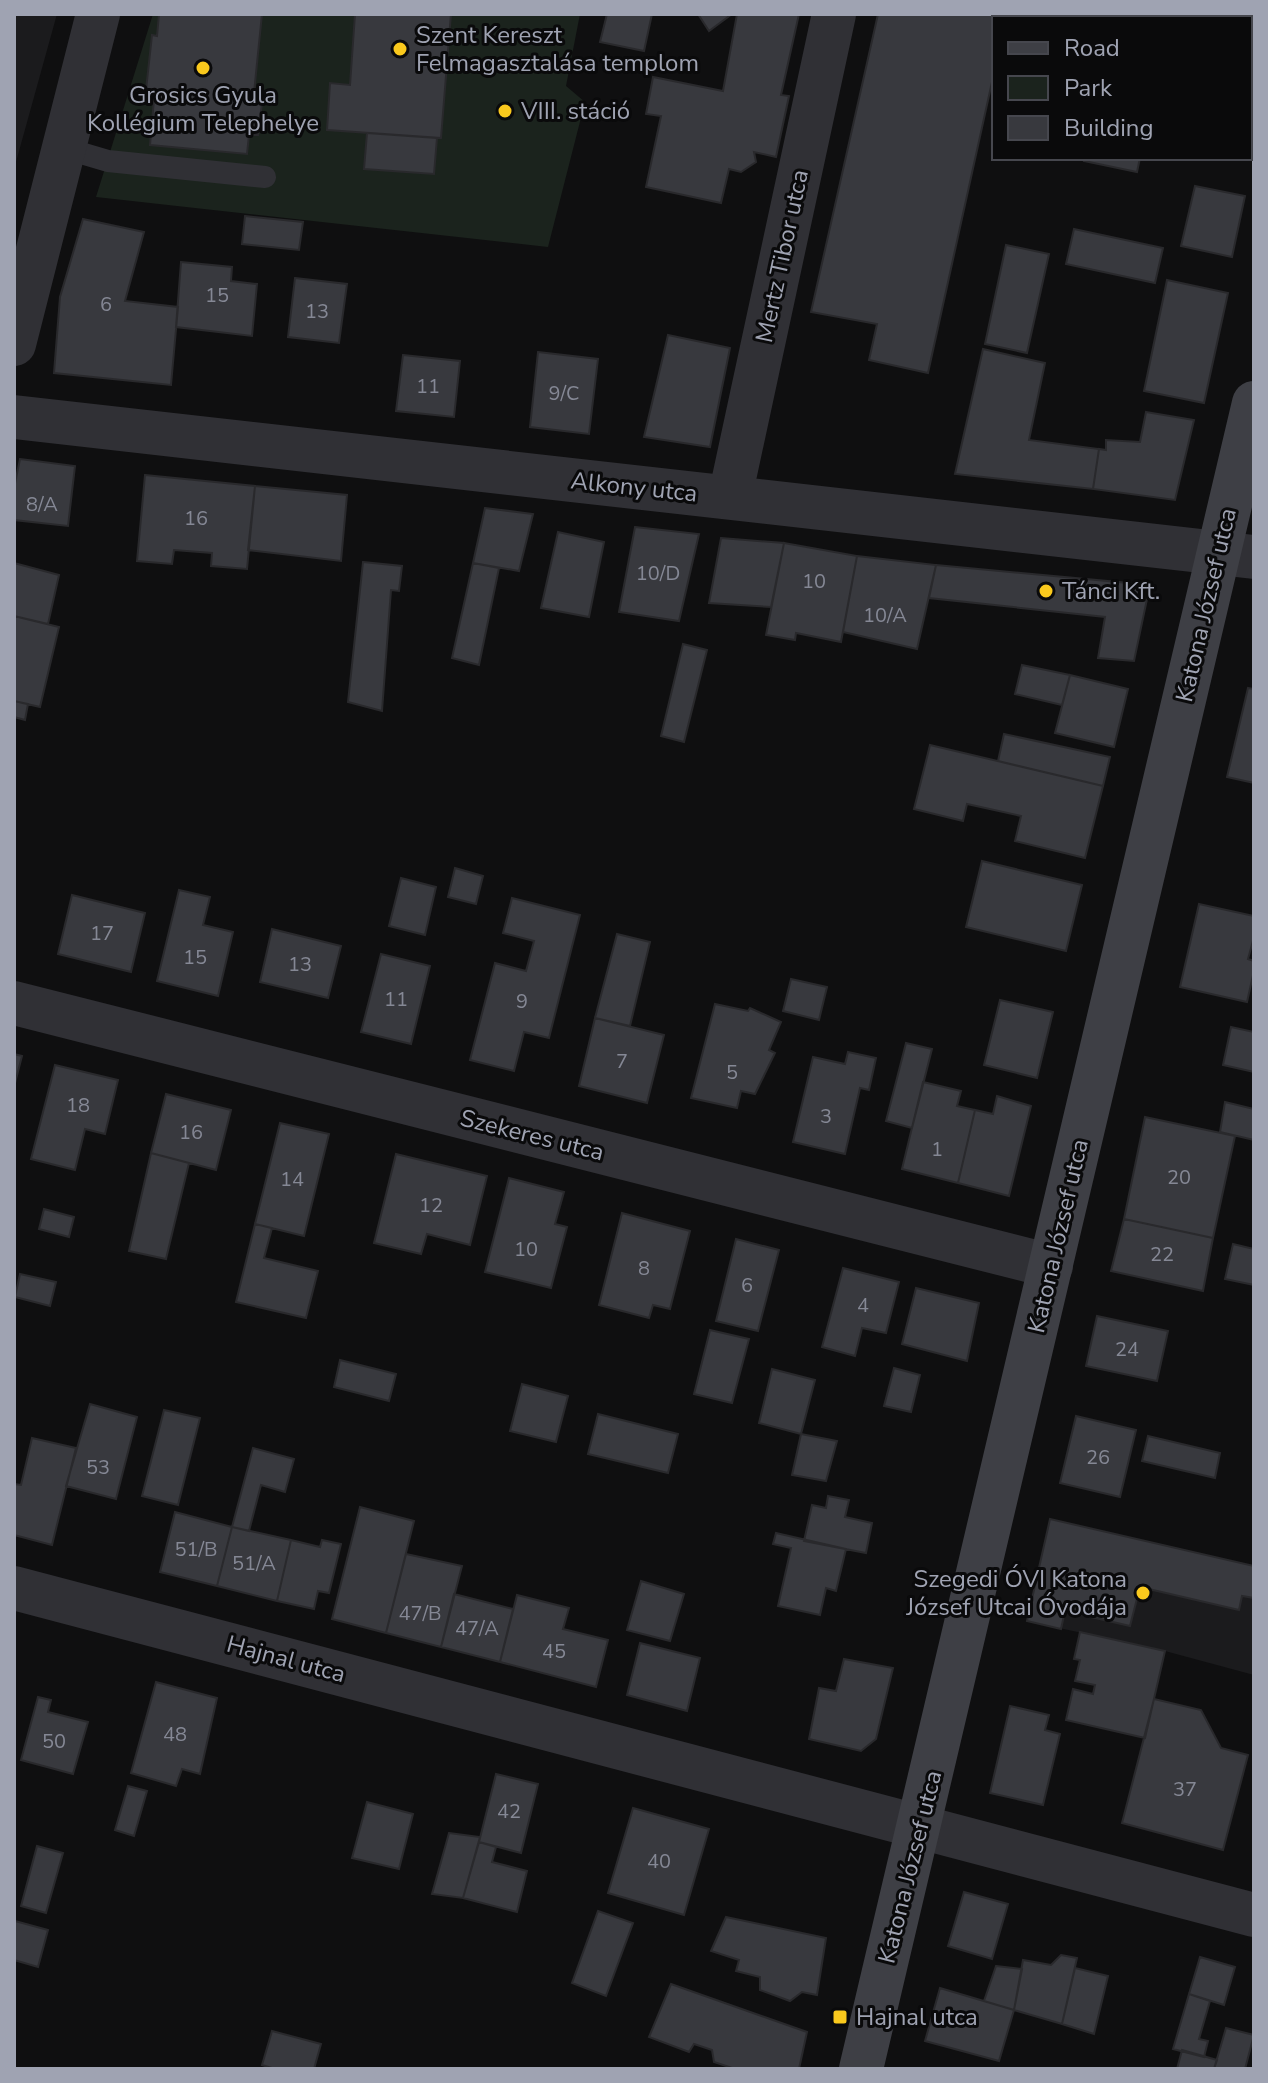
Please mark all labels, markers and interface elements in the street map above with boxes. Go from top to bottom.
legend [992,16,1252,160]
place label: Szent Kereszt Felmagasztalása templom [416,19,699,79]
text: Road [1064,32,1120,64]
marker: Szent Kereszt Felmagasztalása templom [391,40,409,58]
marker: Grosics Gyula Kollégium Telephelye [194,59,212,77]
text: Park [1064,72,1113,104]
place label: Grosics Gyula Kollégium Telephelye [87,79,319,139]
place label: VIII. stáció [520,95,630,127]
marker: VIII. stáció [496,102,514,120]
text: Building [1064,112,1154,144]
street label: Mertz Tibor utca [748,167,816,345]
house number: 15 [205,282,229,309]
house number: 6 [100,291,112,318]
house number: 13 [305,298,329,325]
house number: 11 [416,373,440,400]
house number: 9/C [549,380,579,407]
street label: Alkony utca [569,464,699,510]
house number: 8/A [26,491,58,518]
house number: 16 [184,505,208,532]
street label: Katona József utca [1168,505,1244,705]
house number: 10/D [636,560,680,587]
house number: 10 [802,568,826,595]
place label: Tánci Kft. [1062,575,1160,607]
marker: Tánci Kft. [1037,582,1055,600]
house number: 10/A [863,602,907,629]
house number: 17 [90,920,114,947]
house number: 15 [183,944,207,971]
house number: 13 [288,951,312,978]
house number: 11 [384,986,408,1013]
house number: 9 [516,988,528,1015]
house number: 7 [616,1048,628,1075]
house number: 5 [726,1059,738,1086]
house number: 18 [66,1092,90,1119]
street label: Szekeres utca [457,1102,607,1168]
house number: 3 [820,1103,832,1130]
house number: 16 [179,1119,203,1146]
house number: 1 [931,1136,943,1163]
street label: Katona József utca [1020,1136,1096,1336]
house number: 20 [1167,1164,1191,1191]
house number: 14 [280,1166,304,1193]
house number: 12 [419,1192,443,1219]
house number: 10 [514,1236,538,1263]
house number: 22 [1150,1241,1174,1268]
house number: 8 [638,1255,650,1282]
house number: 6 [741,1272,753,1299]
house number: 4 [857,1292,869,1319]
house number: 24 [1115,1336,1139,1363]
house number: 26 [1086,1444,1110,1471]
house number: 53 [86,1454,110,1481]
house number: 51/B [174,1536,218,1563]
house number: 51/A [232,1550,276,1577]
place label: Szegedi ÓVI Katona József Utcai Óvodája [905,1563,1127,1623]
marker: Szegedi ÓVI Katona József Utcai Óvodája [1134,1584,1152,1602]
house number: 47/B [398,1600,442,1627]
house number: 47/A [455,1615,499,1642]
street label: Hajnal utca [223,1628,349,1690]
house number: 45 [542,1638,566,1665]
house number: 48 [163,1721,187,1748]
house number: 50 [42,1728,66,1755]
street label: Katona József utca [871,1767,949,1967]
house number: 37 [1173,1776,1197,1803]
house number: 42 [497,1798,521,1825]
house number: 40 [647,1848,671,1875]
place label: Hajnal utca [856,2001,978,2033]
marker: Hajnal utca [831,2008,849,2026]

